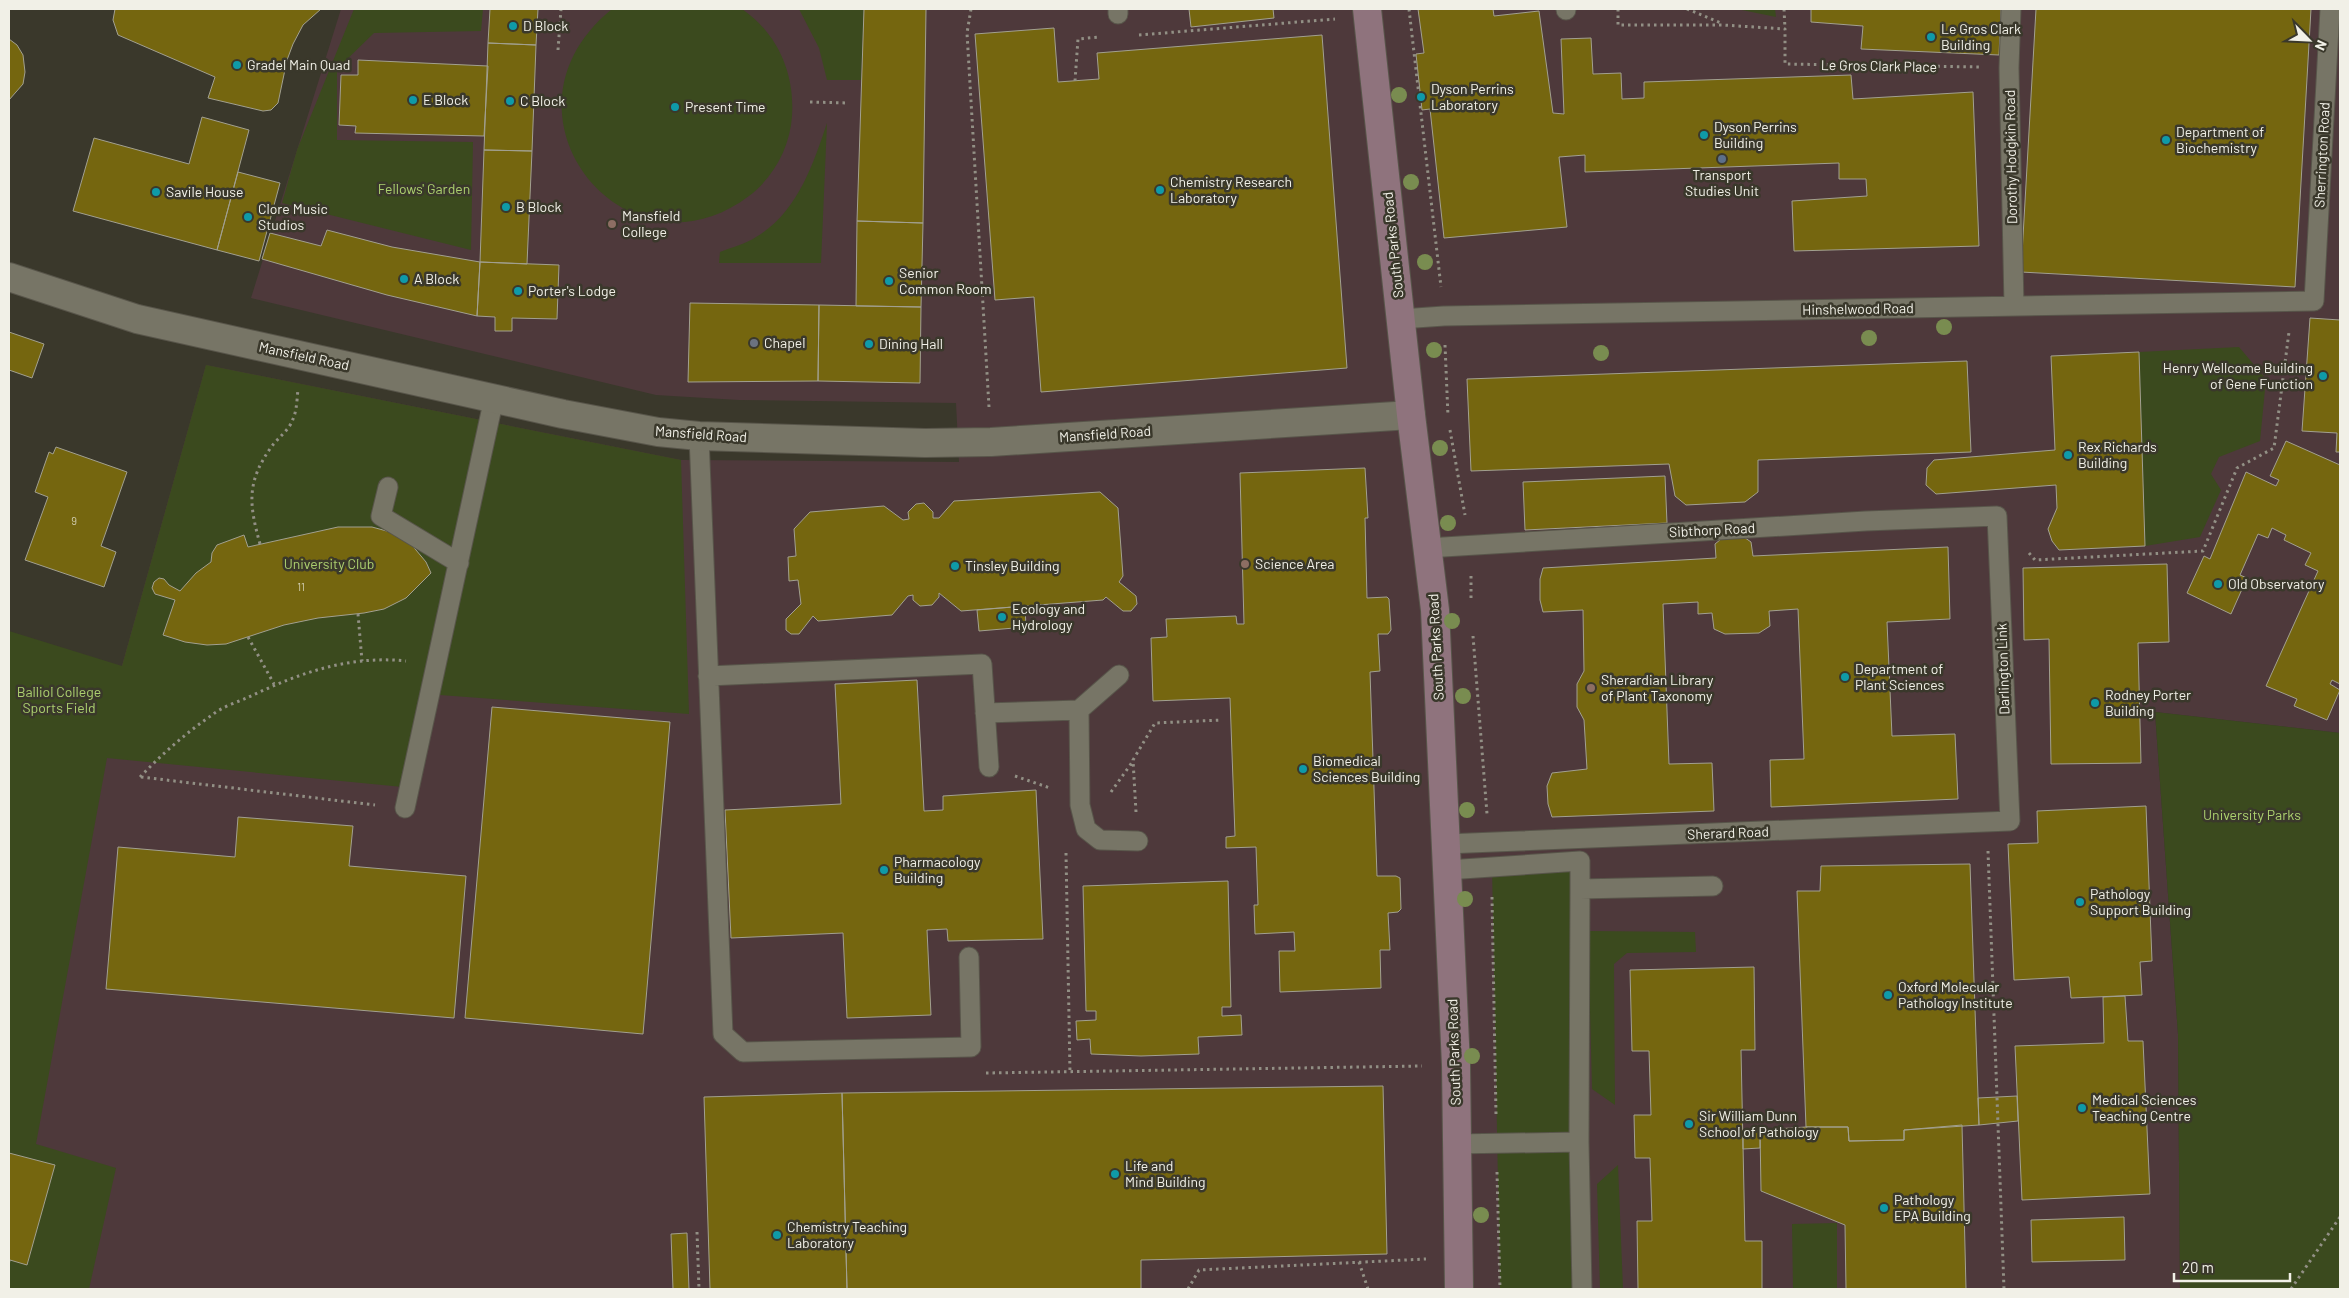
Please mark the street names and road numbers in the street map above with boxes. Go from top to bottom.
street label: Le Gros Clark Place [1821,56,1937,75]
street label: Dorothy Hodgkin Road [2001,90,2020,224]
street label: Sherrington Road [2310,102,2333,208]
street label: South Parks Road [1378,191,1407,299]
street label: Hinshelwood Road [1802,299,1914,318]
street label: Mansfield Road [257,338,351,373]
street label: Mansfield Road [655,422,748,445]
street label: Mansfield Road [1058,422,1151,445]
street label: Sibthorp Road [1669,519,1755,540]
street label: South Parks Road [1424,593,1447,701]
street label: Darlington Link [1992,623,2013,715]
street label: Sherard Road [1687,823,1769,842]
street label: South Parks Road [1443,998,1464,1106]

